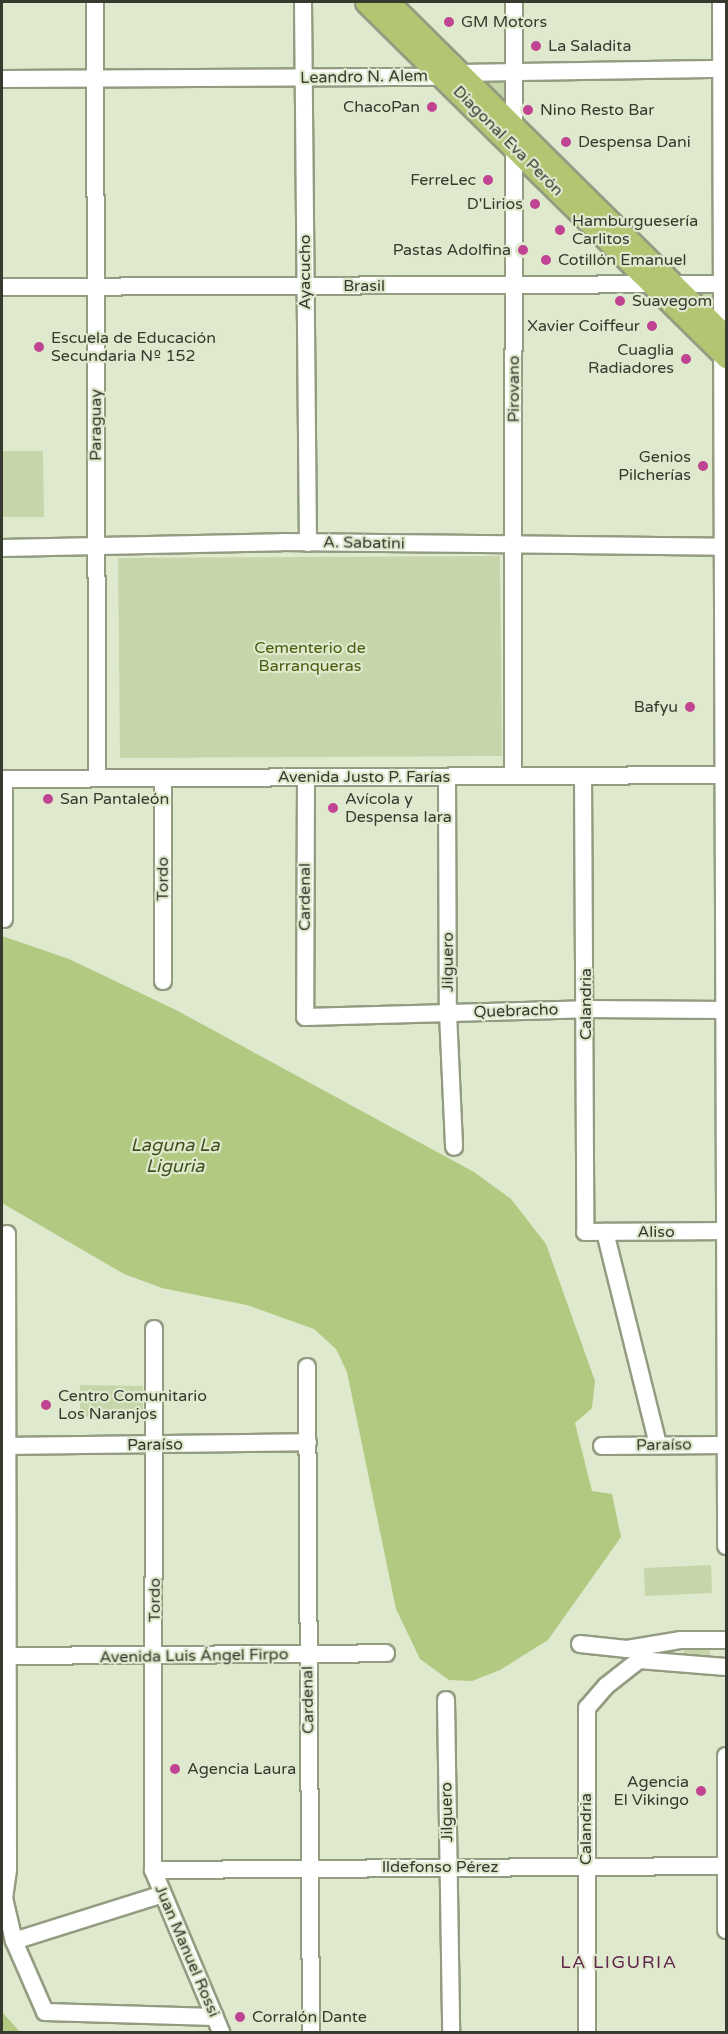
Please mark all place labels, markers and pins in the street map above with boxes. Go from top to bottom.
place label: GM Motors [461,12,547,32]
marker: GM Motors [442,15,456,29]
place label: La Saladita [548,36,631,56]
marker: La Saladita [529,39,543,53]
place label: ChacoPan [343,97,420,117]
marker: ChacoPan [425,100,439,114]
place label: Nino Resto Bar [540,100,654,120]
marker: Nino Resto Bar [521,103,535,117]
place label: Despensa Dani [578,132,691,152]
marker: Despensa Dani [559,135,573,149]
place label: FerreLec [410,170,476,190]
marker: FerreLec [481,173,495,187]
place label: D'Lirios [467,194,523,214]
marker: D'Lirios [528,197,542,211]
place label: Hamburguesería Carlitos [572,211,698,249]
marker: Hamburguesería Carlitos [553,223,567,237]
place label: Pastas Adolfina [393,240,511,260]
marker: Pastas Adolfina [516,243,530,257]
place label: Cotillón Emanuel [558,250,686,270]
marker: Cotillón Emanuel [539,253,553,267]
place label: Suavegom [632,291,712,311]
marker: Suavegom [613,294,627,308]
place label: Xavier Coiffeur [527,316,640,336]
marker: Xavier Coiffeur [645,319,659,333]
place label: Escuela de Educación Secundaria Nº 152 [51,328,216,366]
marker: Escuela de Educación Secundaria Nº 152 [32,340,46,354]
place label: Cuaglia Radiadores [588,340,674,378]
marker: Cuaglia Radiadores [679,352,693,366]
place label: Genios Pilcherías [618,447,691,485]
marker: Genios Pilcherías [696,459,710,473]
place label: Bafyu [634,697,678,717]
marker: Bafyu [683,700,697,714]
place label: San Pantaleón [60,789,169,809]
place label: Avícola y Despensa Iara [345,789,452,827]
marker: San Pantaleón [41,792,55,806]
marker: Avícola y Despensa Iara [326,801,340,815]
place label: Centro Comunitario Los Naranjos [58,1386,207,1424]
marker: Centro Comunitario Los Naranjos [39,1398,53,1412]
place label: Agencia Laura [187,1759,296,1779]
marker: Agencia Laura [168,1762,182,1776]
place label: Agencia El Vikingo [613,1772,689,1810]
marker: Agencia El Vikingo [694,1784,708,1798]
place label: Corralón Dante [252,2007,367,2027]
marker: Corralón Dante [233,2010,247,2024]

